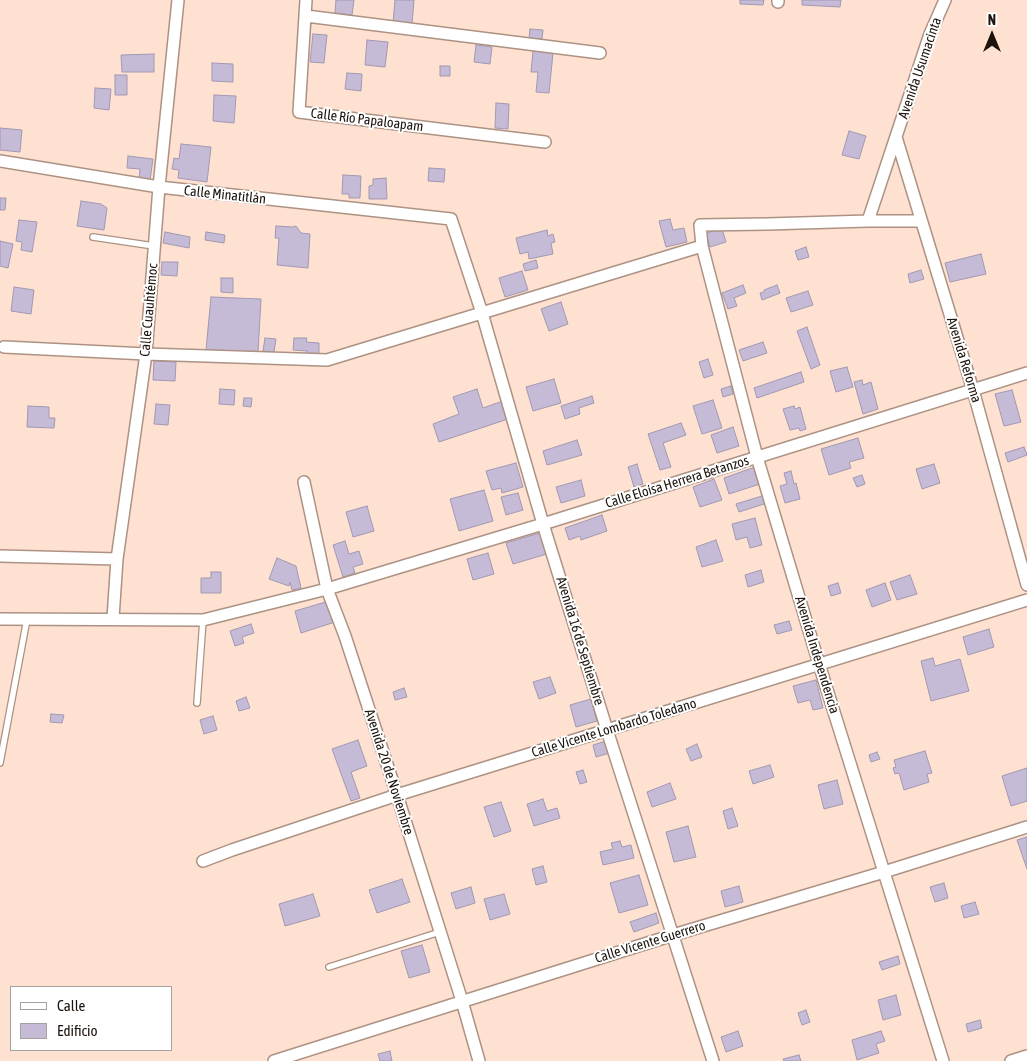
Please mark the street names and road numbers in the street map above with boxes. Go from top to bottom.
street label: Avenida Usumacinta [895,15,945,121]
street label: Calle Río Papaloapam [310,105,424,135]
street label: Calle Minatitlán [183,182,267,208]
street label: Calle Cuauhtémoc [137,263,161,357]
street label: Avenida Reforma [943,315,985,405]
street label: Calle Eloísa Herrera Betanzos [603,452,751,512]
street label: Avenida 16 de Septiembre [552,575,608,707]
street label: Avenida Independencia [791,594,843,716]
street label: Calle Vicente Lombardo Toledano [529,695,699,761]
street label: Avenida 20 de Noviembre [361,707,417,837]
street label: Calle Vicente Guerrero [593,917,707,967]

